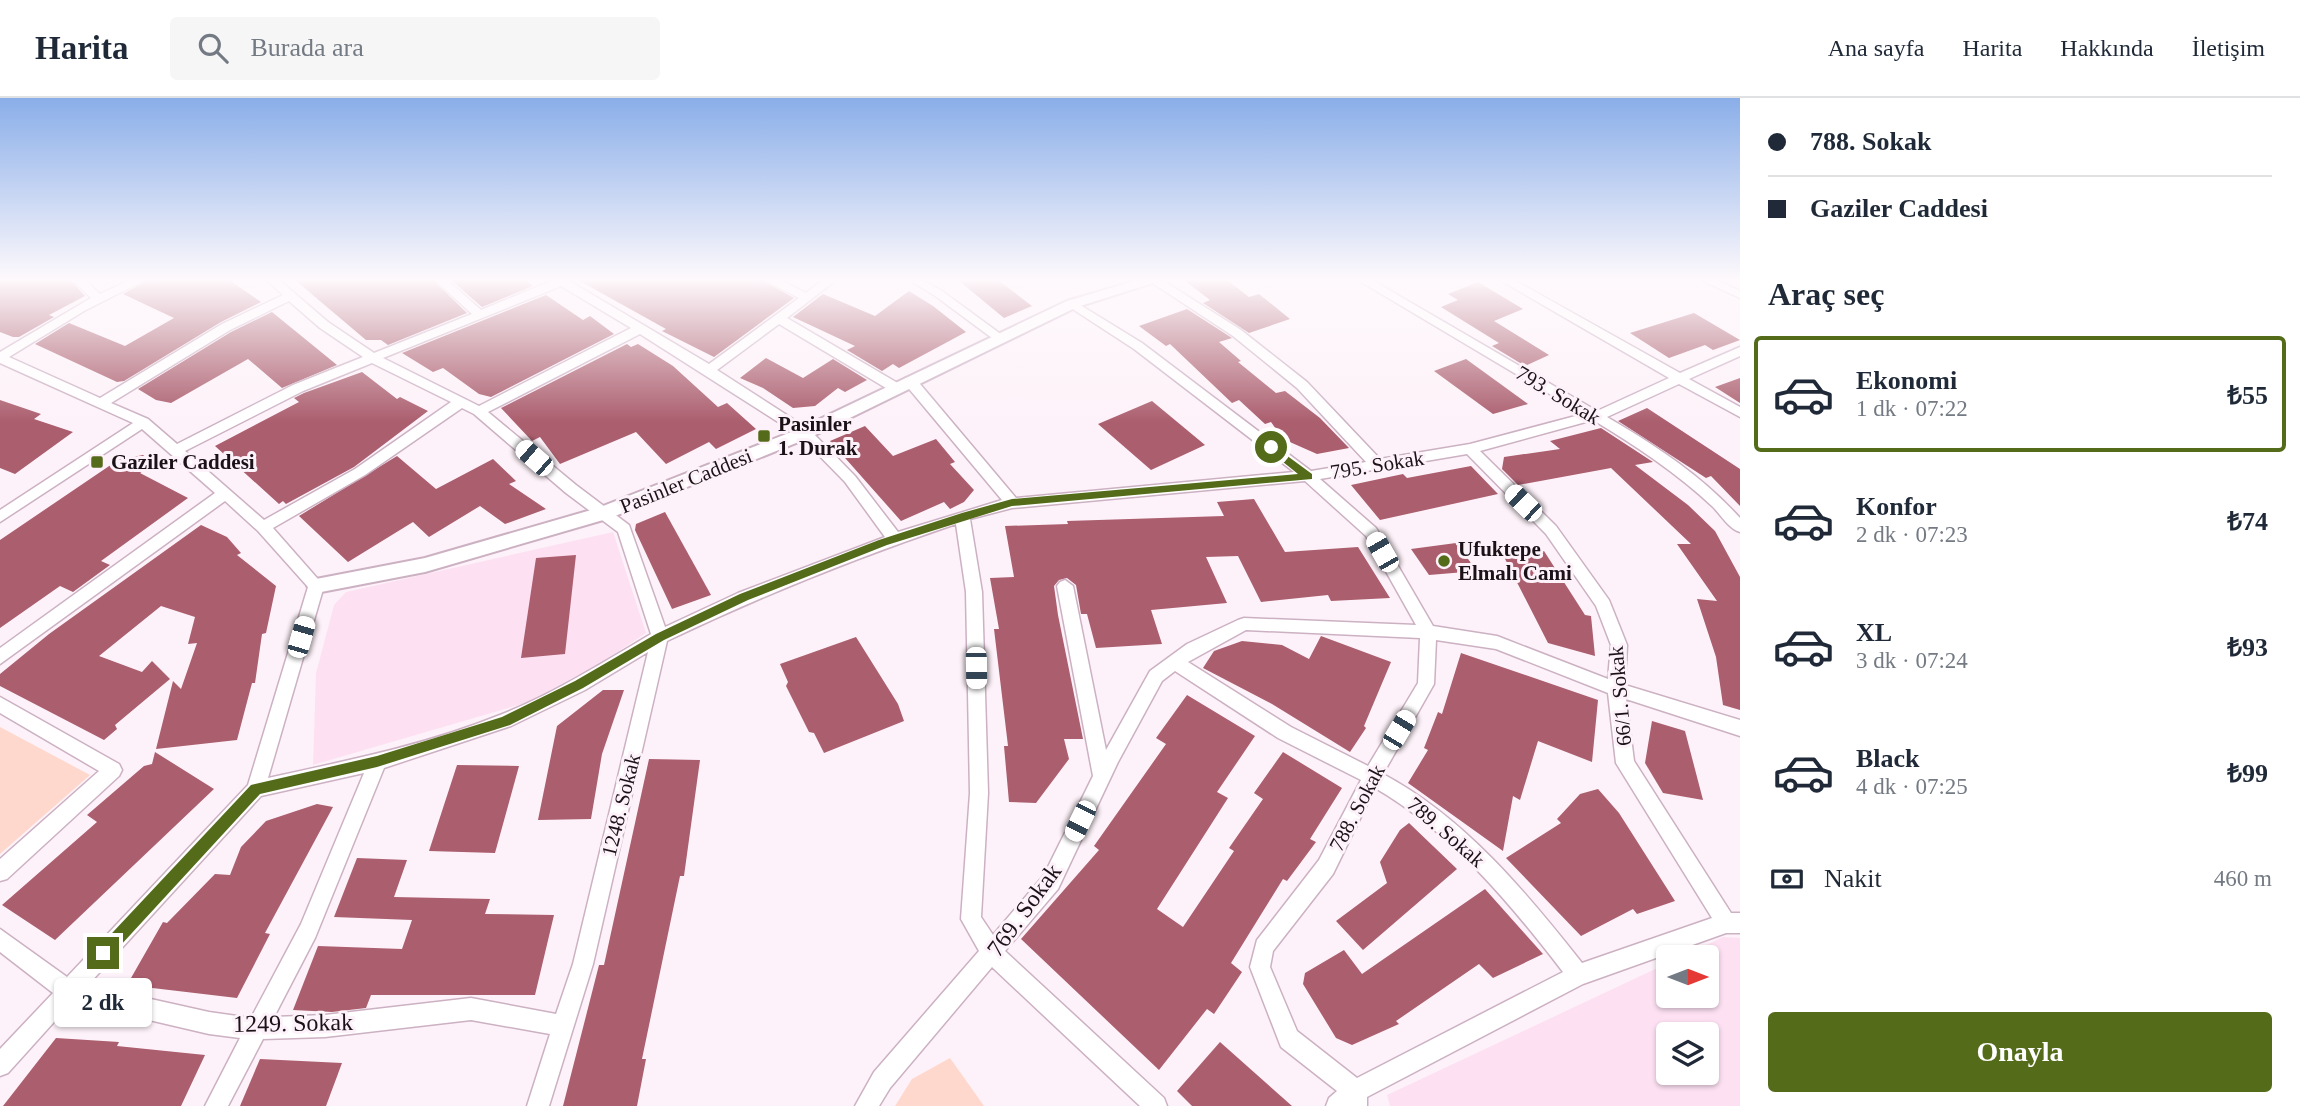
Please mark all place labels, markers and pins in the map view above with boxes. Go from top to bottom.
place label: Pasinler 1. Durak [778,412,858,460]
marker: Pasinler 1. Durak [756,428,772,444]
place label: Gaziler Caddesi [111,450,255,474]
marker: Gaziler Caddesi [89,454,105,470]
place label: Ufuktepe Elmalı Cami [1458,537,1572,585]
marker: Ufuktepe Elmalı Cami [1436,553,1452,569]

